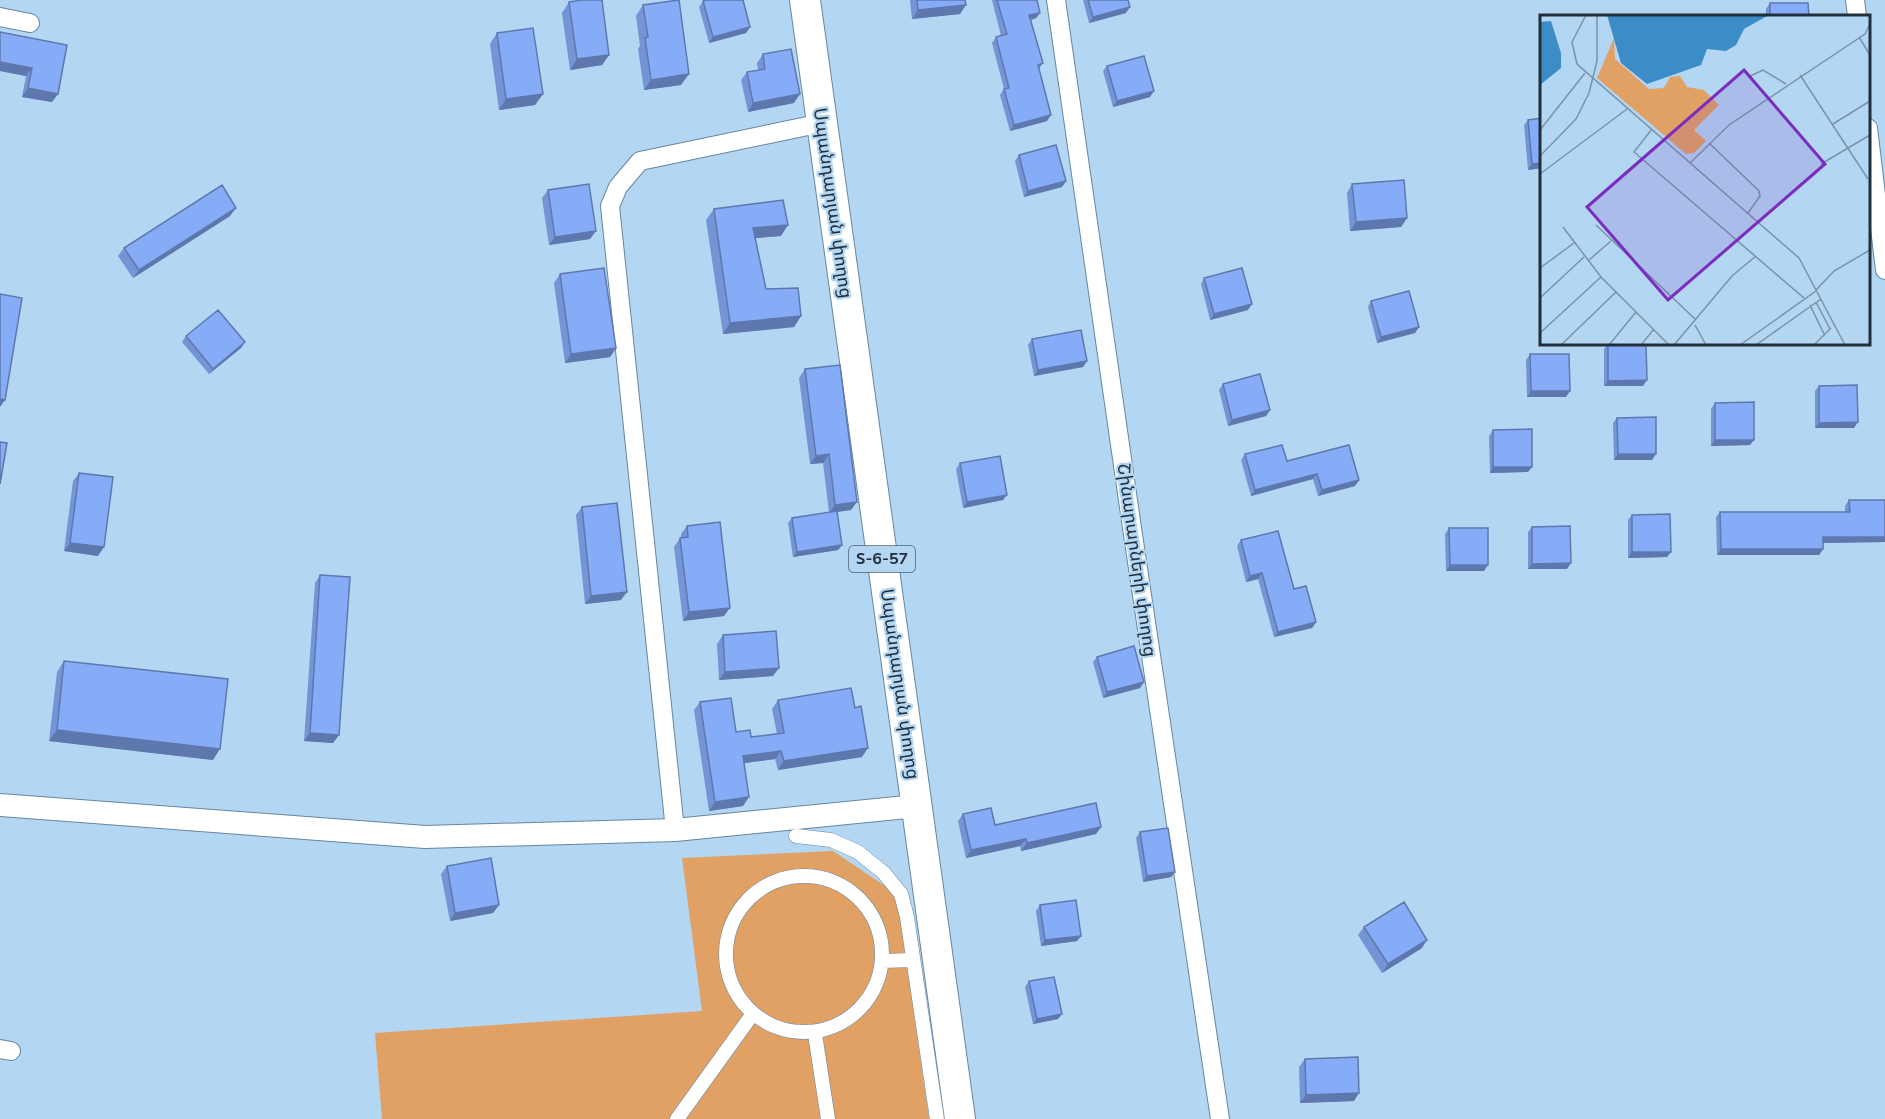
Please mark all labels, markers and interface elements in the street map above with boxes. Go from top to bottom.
inset map [1540,15,1870,345]
street label: Սպանդարյան փողոց [808,106,858,300]
street label: Շինարարների փողոց [1112,462,1162,658]
road number: Տ-6-57 [849,546,915,572]
street label: Սպանդարյան փողոց [875,587,925,781]

